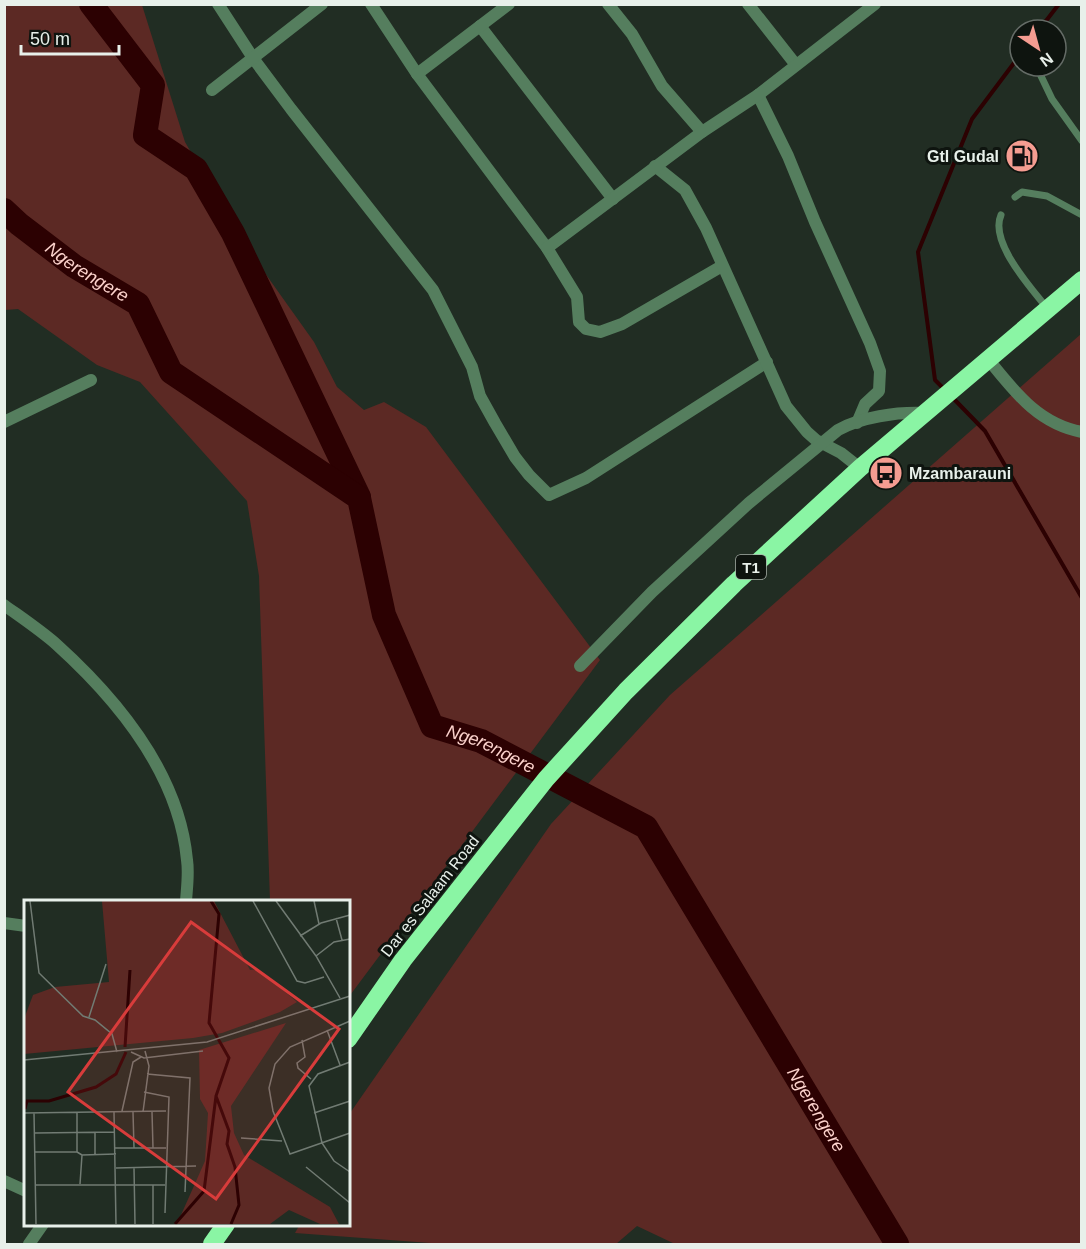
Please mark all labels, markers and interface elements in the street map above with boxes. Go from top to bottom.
scale bar [21,18,118,56]
north arrow [1008,18,1068,78]
text: 50 m [30,29,70,49]
text: N [1037,49,1056,70]
fuel station icon: Gtl Gudal [1004,138,1040,174]
place label: Gtl Gudal [927,148,999,165]
water label: Ngerengere [41,238,132,306]
bus stop icon: Mzambarauni [868,455,904,491]
place label: Mzambarauni [909,465,1011,482]
road number: T1 [736,555,766,579]
water label: Ngerengere [444,721,539,777]
street label: Dar es Salaam Road [378,832,482,960]
inset map [24,900,350,1225]
water label: Ngerengere [783,1064,849,1156]

